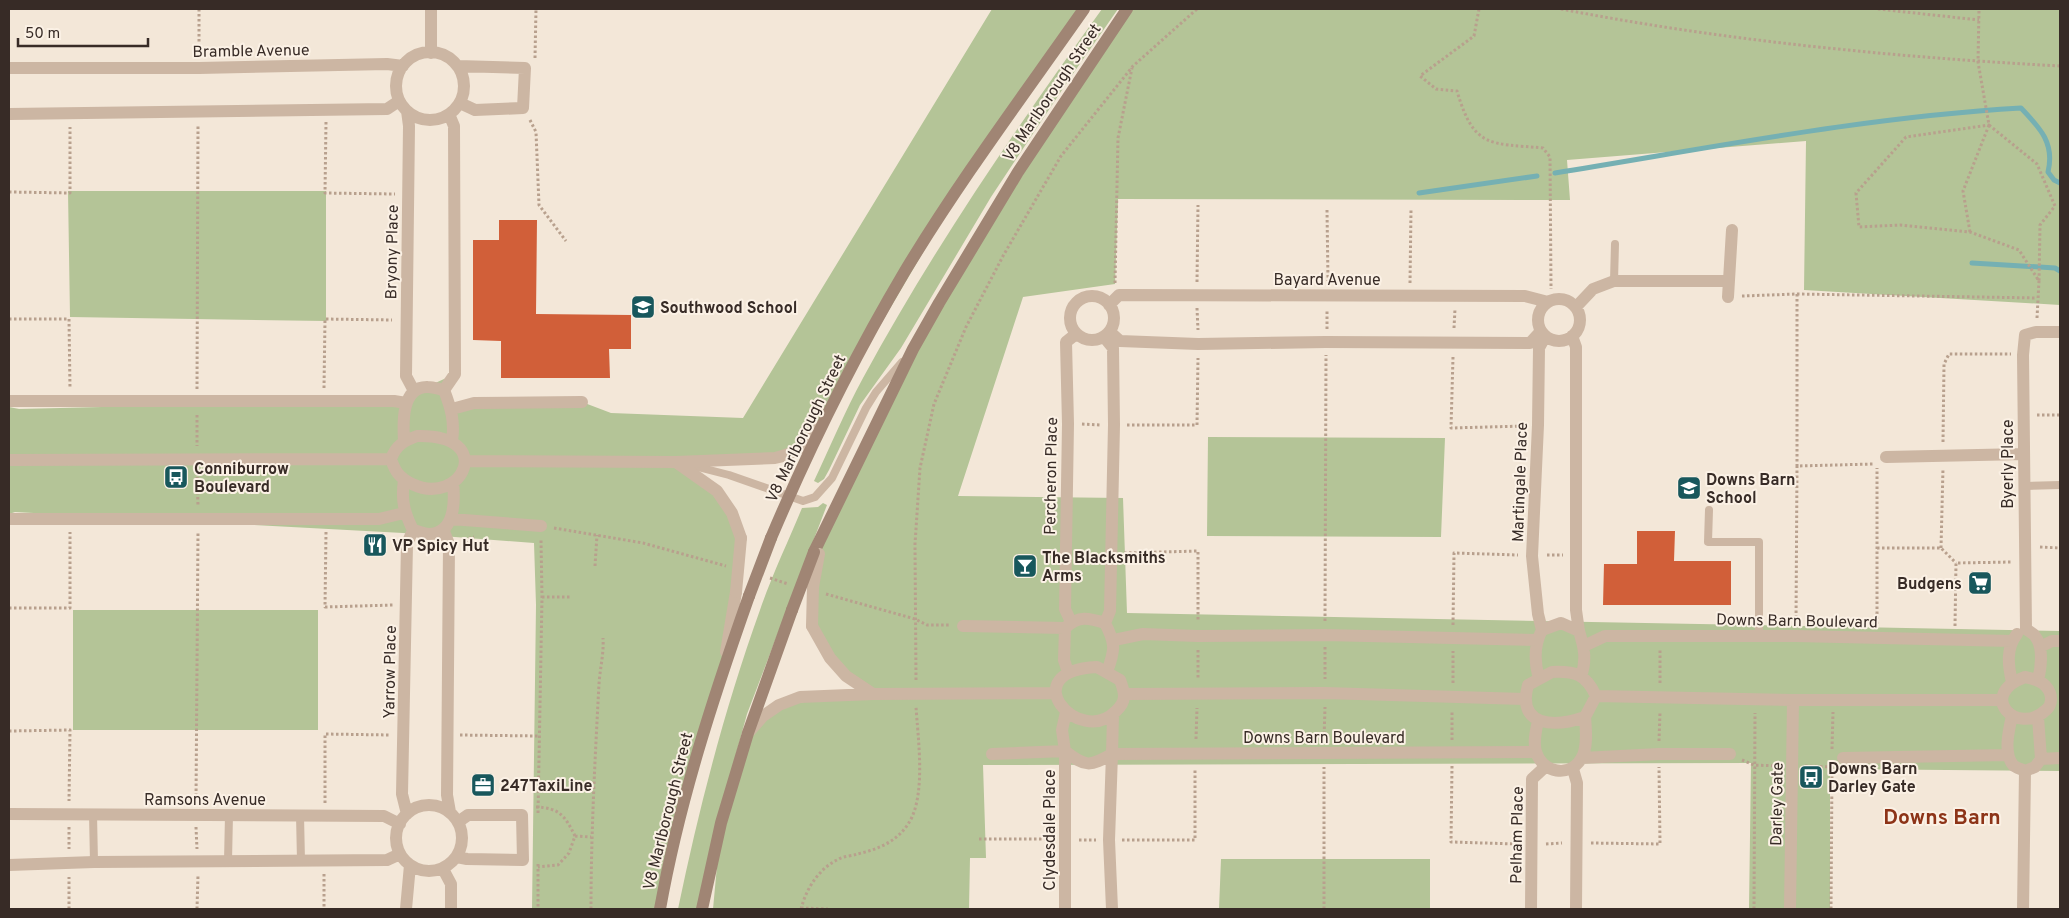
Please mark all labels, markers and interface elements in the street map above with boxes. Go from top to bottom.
scale bar [18,15,148,47]
street label: V8 Marlborough Street [999,20,1106,166]
text: 50 m [25,25,60,44]
street label: Bramble Avenue [192,41,310,63]
street label: Bryony Place [382,204,404,300]
street label: Bayard Avenue [1273,271,1381,291]
school or university icon: Southwood School [630,294,656,320]
place label: Southwood School [660,299,797,319]
street label: V8 Marlborough Street [762,352,851,506]
street label: Percheron Place [1041,417,1063,535]
street label: Byerly Place [1999,419,2019,509]
street label: Martingale Place [1509,422,1533,543]
place label: Conniburrow Boulevard [194,460,289,498]
bus stop icon: Conniburrow Boulevard [163,464,189,490]
place label: Downs Barn School [1706,471,1795,509]
school or university icon: Downs Barn School [1676,475,1702,501]
restaurant icon: VP Spicy Hut [362,532,388,558]
place label: VP Spicy Hut [392,537,489,557]
place label: The Blacksmiths Arms [1042,549,1166,587]
bar icon: The Blacksmiths Arms [1012,553,1038,579]
supermarket icon: Budgens [1967,570,1993,596]
place label: Budgens [1897,575,1962,595]
street label: Downs Barn Boulevard [1716,611,1878,633]
street label: Yarrow Place [380,625,402,719]
street label: Downs Barn Boulevard [1243,729,1405,749]
street label: V8 Marlborough Street [640,730,698,892]
place label: Downs Barn Darley Gate [1828,760,1917,798]
street label: Darley Gate [1767,762,1789,846]
bus stop icon: Downs Barn Darley Gate [1798,764,1824,790]
street label: Clydesdale Place [1041,769,1061,891]
office icon: 247TaxiLine [470,772,496,798]
place label: 247TaxiLine [500,777,593,797]
street label: Pelham Place [1507,786,1529,884]
street label: Ramsons Avenue [144,791,266,811]
district label: Downs Barn [1883,805,2001,832]

